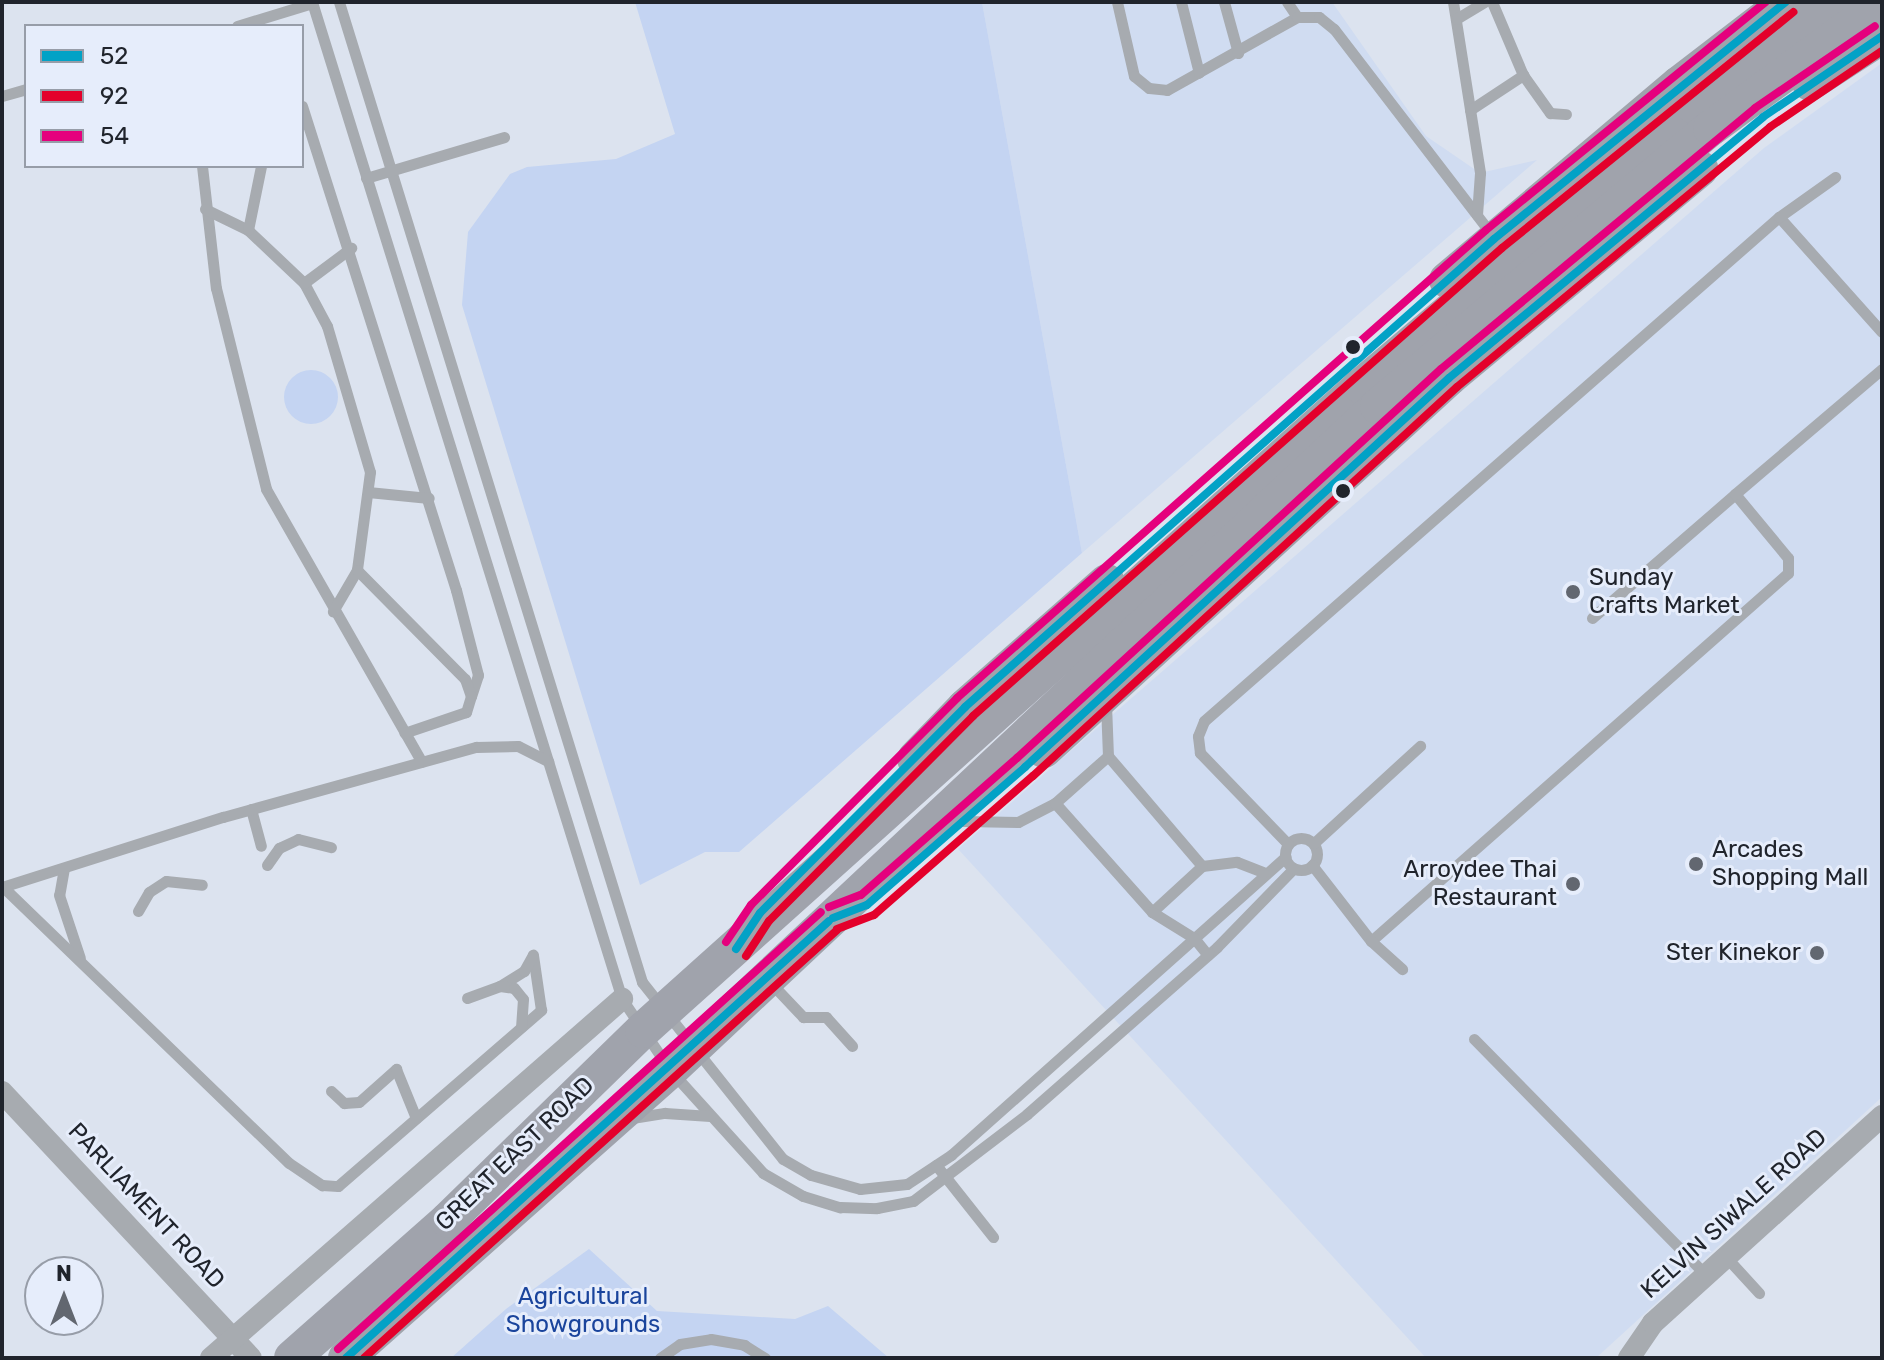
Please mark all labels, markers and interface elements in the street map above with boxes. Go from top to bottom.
legend [24,24,304,168]
text: 52 [100,42,128,70]
text: 92 [100,82,128,110]
text: 54 [100,122,129,150]
unlabelled marker [1345,339,1361,355]
unlabelled marker [1335,483,1351,499]
place label: Sunday Crafts Market [1589,564,1740,620]
marker: Sunday Crafts Market [1564,583,1582,601]
place label: Arcades Shopping Mall [1712,836,1868,892]
marker: Arcades Shopping Mall [1687,855,1705,873]
place label: Arroydee Thai Restaurant [1403,856,1557,912]
marker: Arroydee Thai Restaurant [1564,875,1582,893]
place label: Ster Kinekor [1665,939,1801,967]
marker: Ster Kinekor [1808,944,1826,962]
street label: GREAT EAST ROAD [430,1071,600,1237]
street label: PARLIAMENT ROAD [62,1117,230,1295]
street label: KELVIN SIWALE ROAD [1635,1123,1833,1305]
north arrow [24,1256,104,1336]
park label: Agricultural Showgrounds [506,1283,660,1339]

